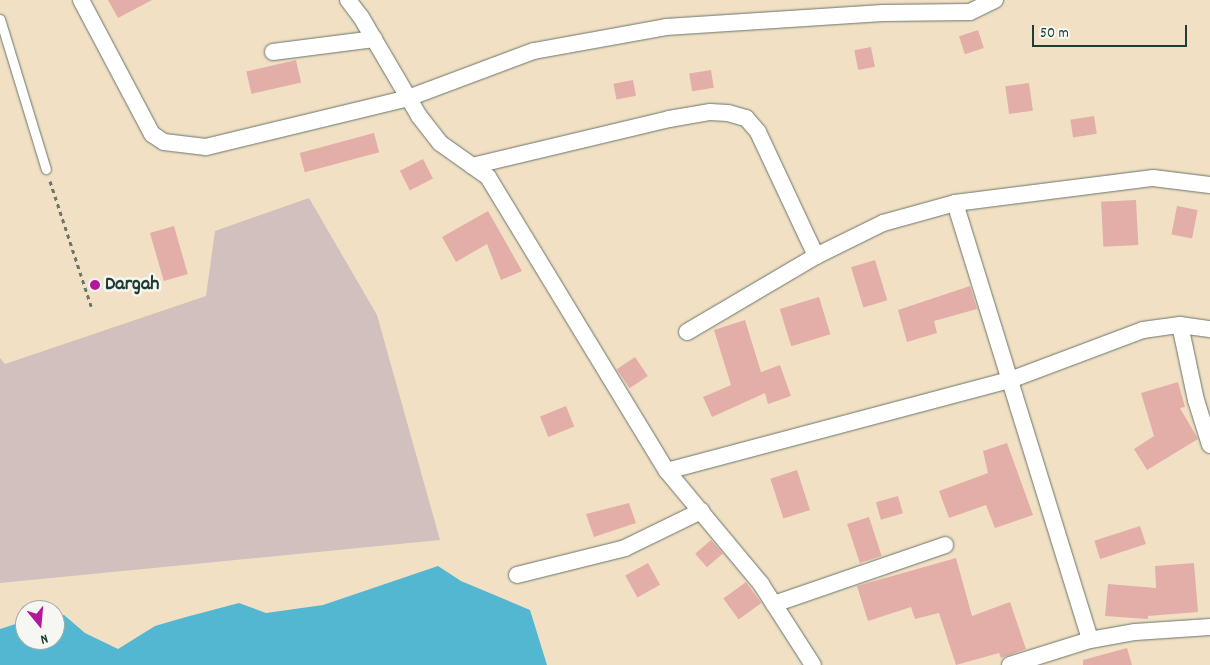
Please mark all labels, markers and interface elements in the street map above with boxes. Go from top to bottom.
scale bar [1035,15,1190,47]
text: 50 m [1040,23,1069,45]
place label: Dargah [105,273,159,297]
marker: Dargah [89,279,101,291]
north arrow [15,600,65,650]
text: N [38,628,50,649]

